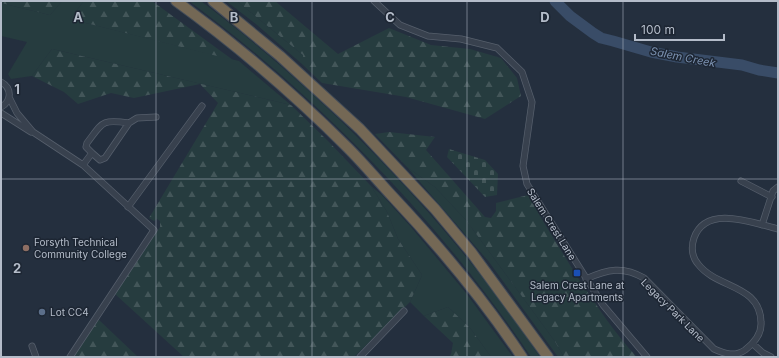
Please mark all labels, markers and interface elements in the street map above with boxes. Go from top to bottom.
text: A [73,9,83,25]
text: B [230,9,239,25]
text: C [385,9,395,25]
text: D [540,9,550,25]
scale bar [635,16,724,42]
text: 100 m [641,22,675,37]
water label: Salem Creek [649,44,718,70]
text: 1 [14,81,20,97]
street label: Salem Crest Lane [525,186,579,262]
place label: Forsyth Technical Community College [34,236,127,260]
marker: Forsyth Technical Community College [21,243,31,253]
text: 2 [13,260,21,276]
marker: Salem Crest Lane at Legacy Apartments [572,268,582,278]
street label: Legacy Park Lane [639,276,707,344]
place label: Salem Crest Lane at Legacy Apartments [530,279,625,303]
place label: Lot CC4 [50,306,89,318]
marker: Lot CC4 [37,307,47,317]

